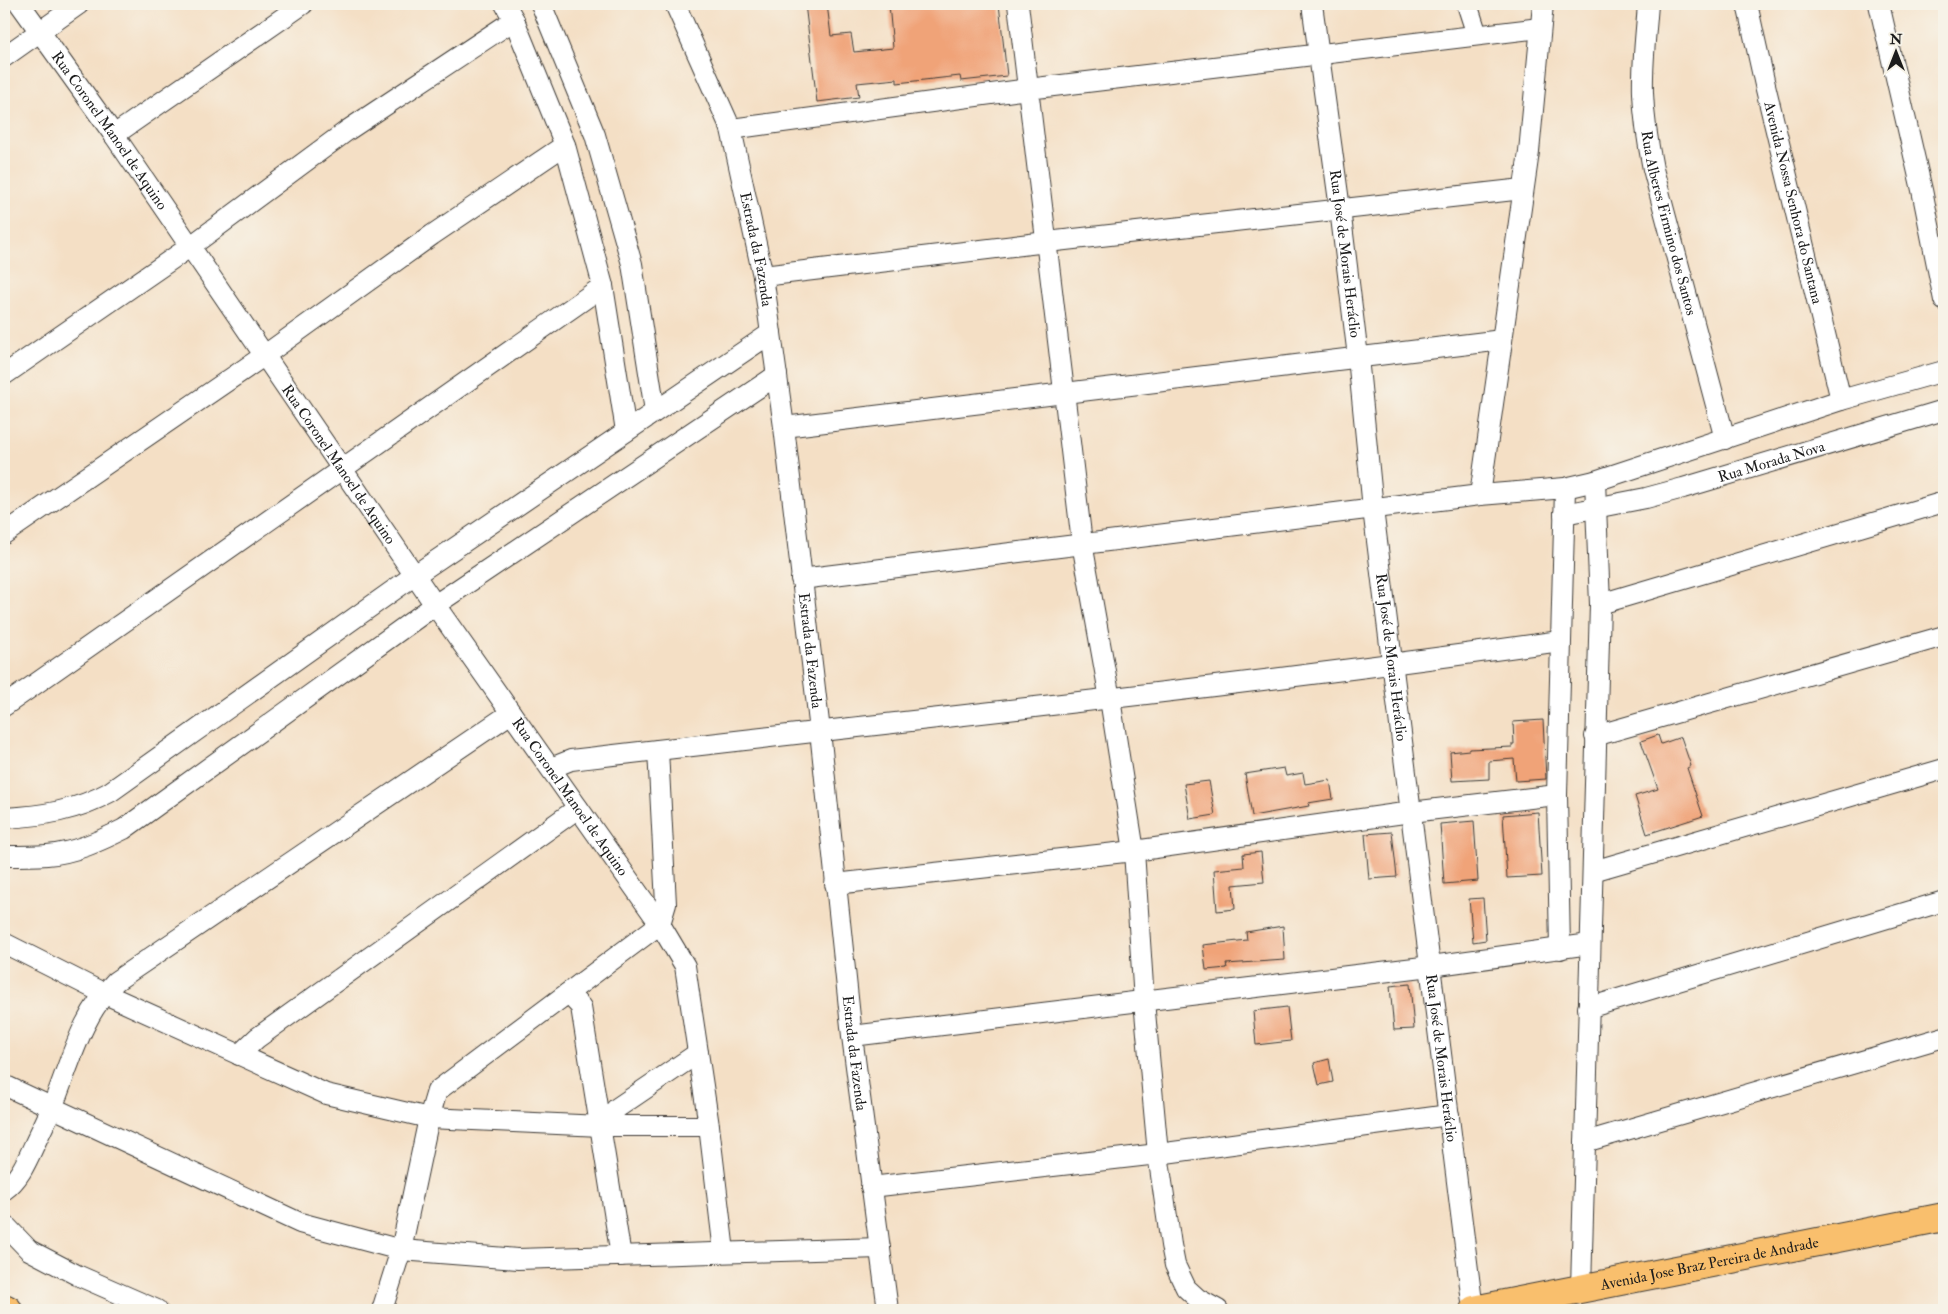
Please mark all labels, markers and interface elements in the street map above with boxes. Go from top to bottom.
north arrow [1870,28,1920,78]
text: N [1889,31,1903,48]
street label: Rua Coronel Manoel de Aquino [47,48,171,214]
street label: Avenida Nossa Senhora do Santana [1759,99,1827,307]
street label: Rua Alberes Firmino dos Santos [1637,129,1701,317]
street label: Rua José de Morais Heráclio [1325,169,1365,339]
street label: Estrada da Fazenda [735,191,776,309]
street label: Rua Coronel Manoel de Aquino [277,381,400,548]
street label: Rua Morada Nova [1716,437,1828,487]
street label: Rua José de Morais Heráclio [1371,572,1411,742]
street label: Estrada da Fazenda [794,592,826,710]
street label: Rua Coronel Manoel de Aquino [507,714,632,880]
street label: Rua José de Morais Heráclio [1421,973,1461,1143]
street label: Estrada da Fazenda [838,995,871,1113]
street label: Avenida Jose Braz Pereira de Andrade [1598,1233,1820,1295]

